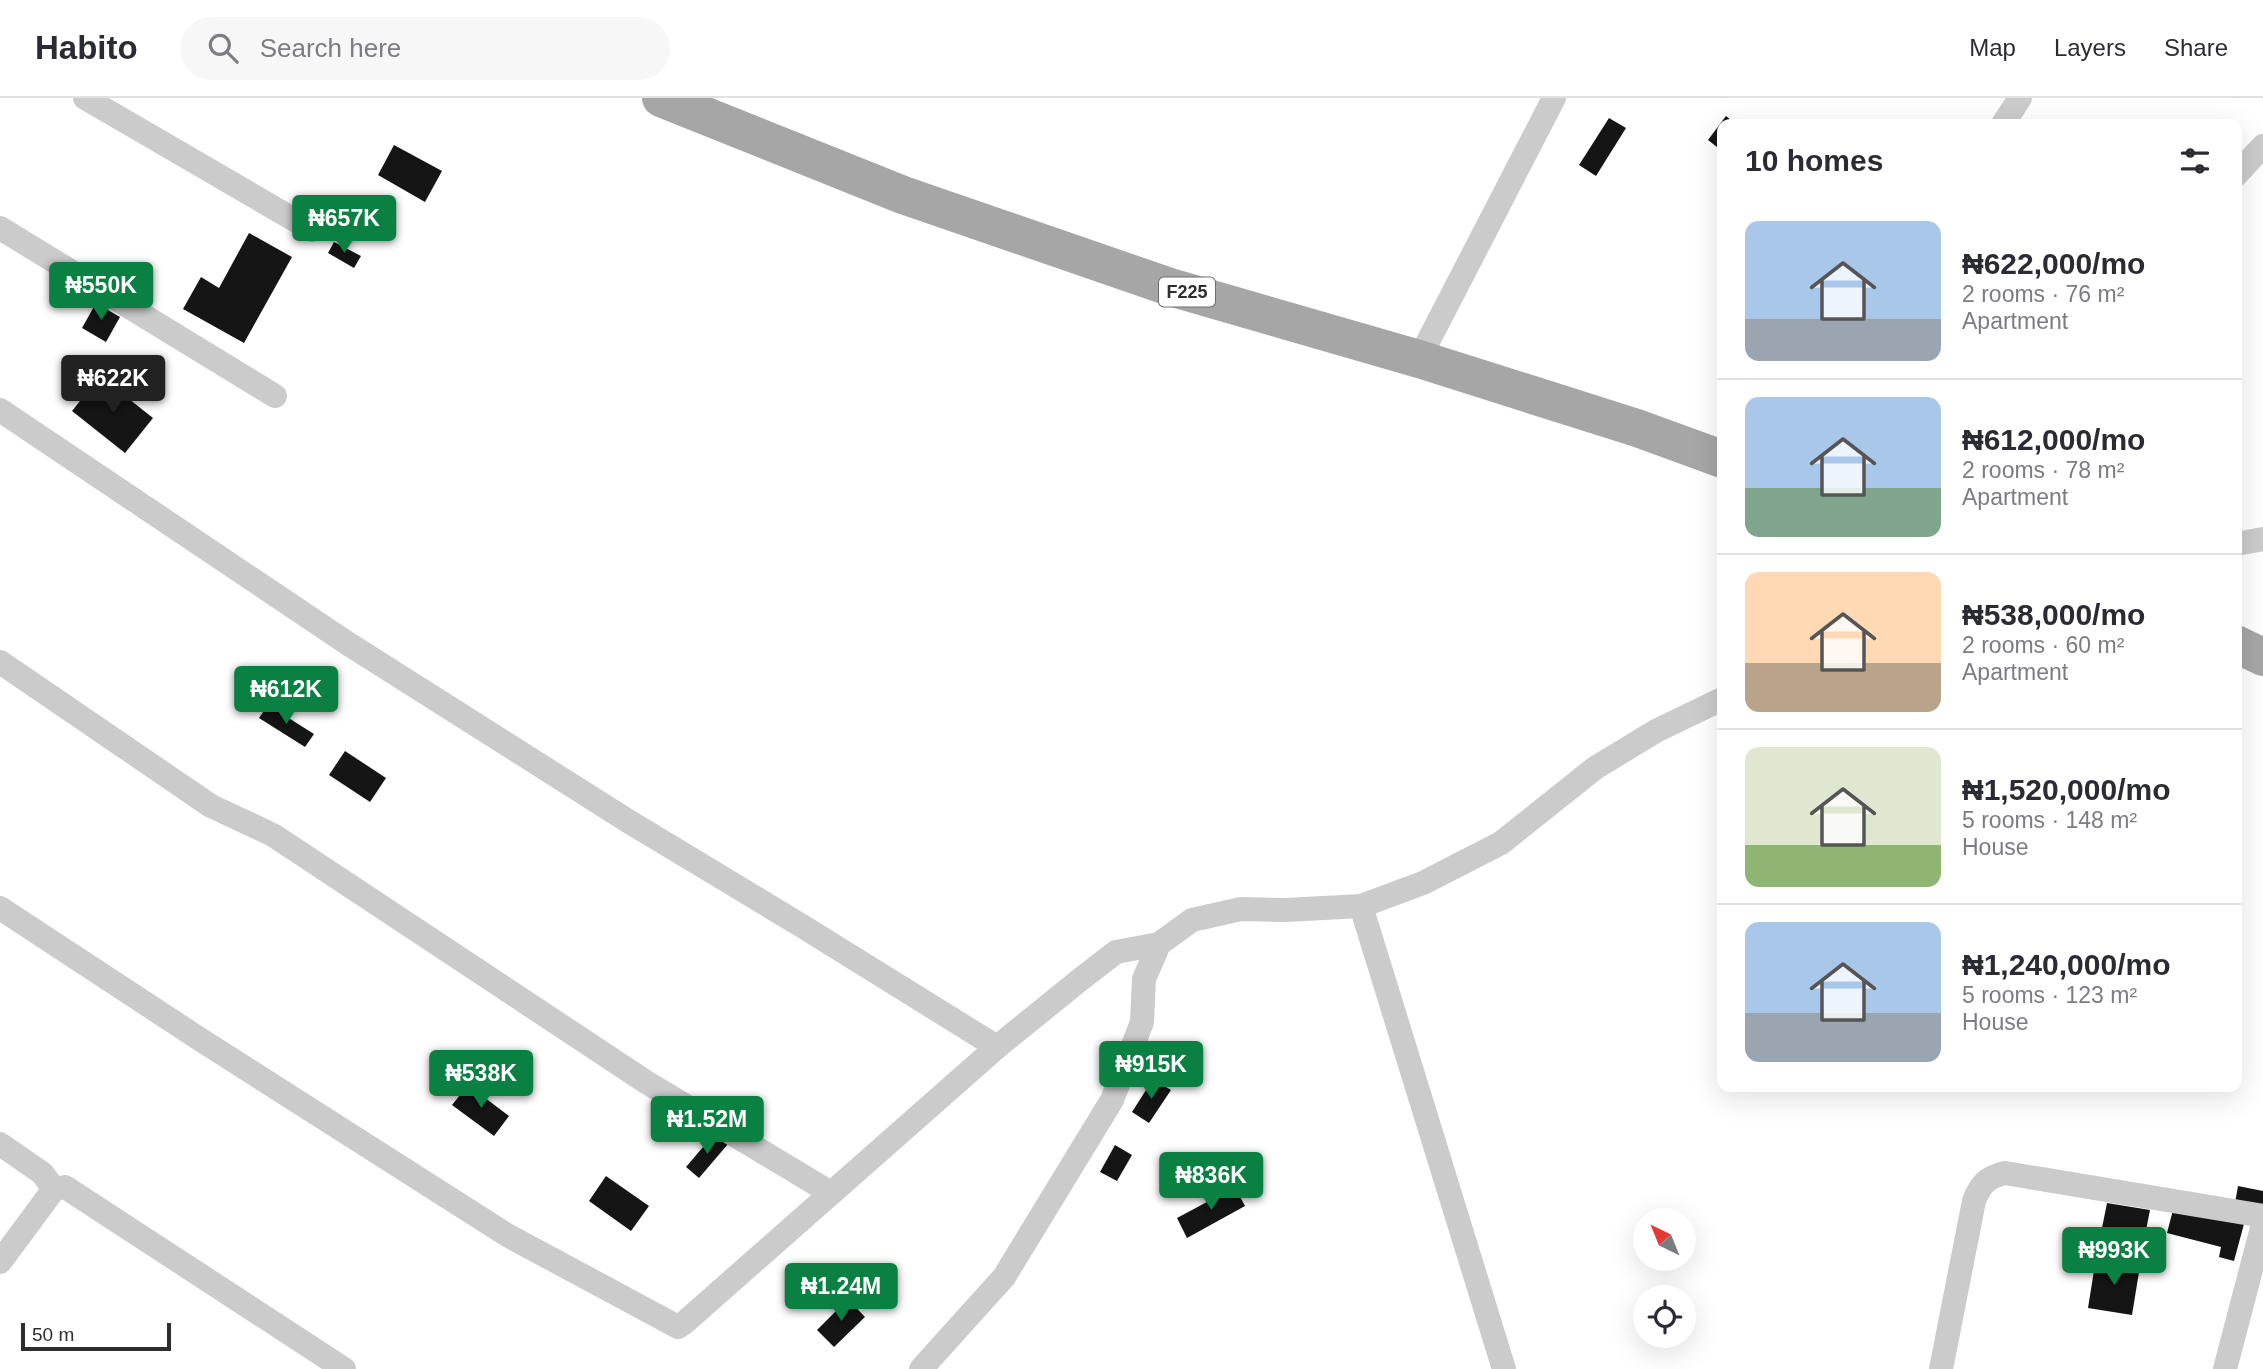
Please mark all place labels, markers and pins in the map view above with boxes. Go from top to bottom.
pin: ₦657K [295,195,393,255]
pin: ₦550K [52,262,150,322]
pin: ₦622K [64,356,162,415]
pin: ₦612K [237,666,335,726]
pin: ₦915K [1102,1042,1200,1101]
pin: ₦538K [432,1051,530,1110]
pin: ₦1.52M [650,1096,764,1156]
pin: ₦836K [1162,1152,1260,1212]
pin: ₦993K [2065,1228,2163,1287]
pin: ₦1.24M [784,1264,898,1323]

